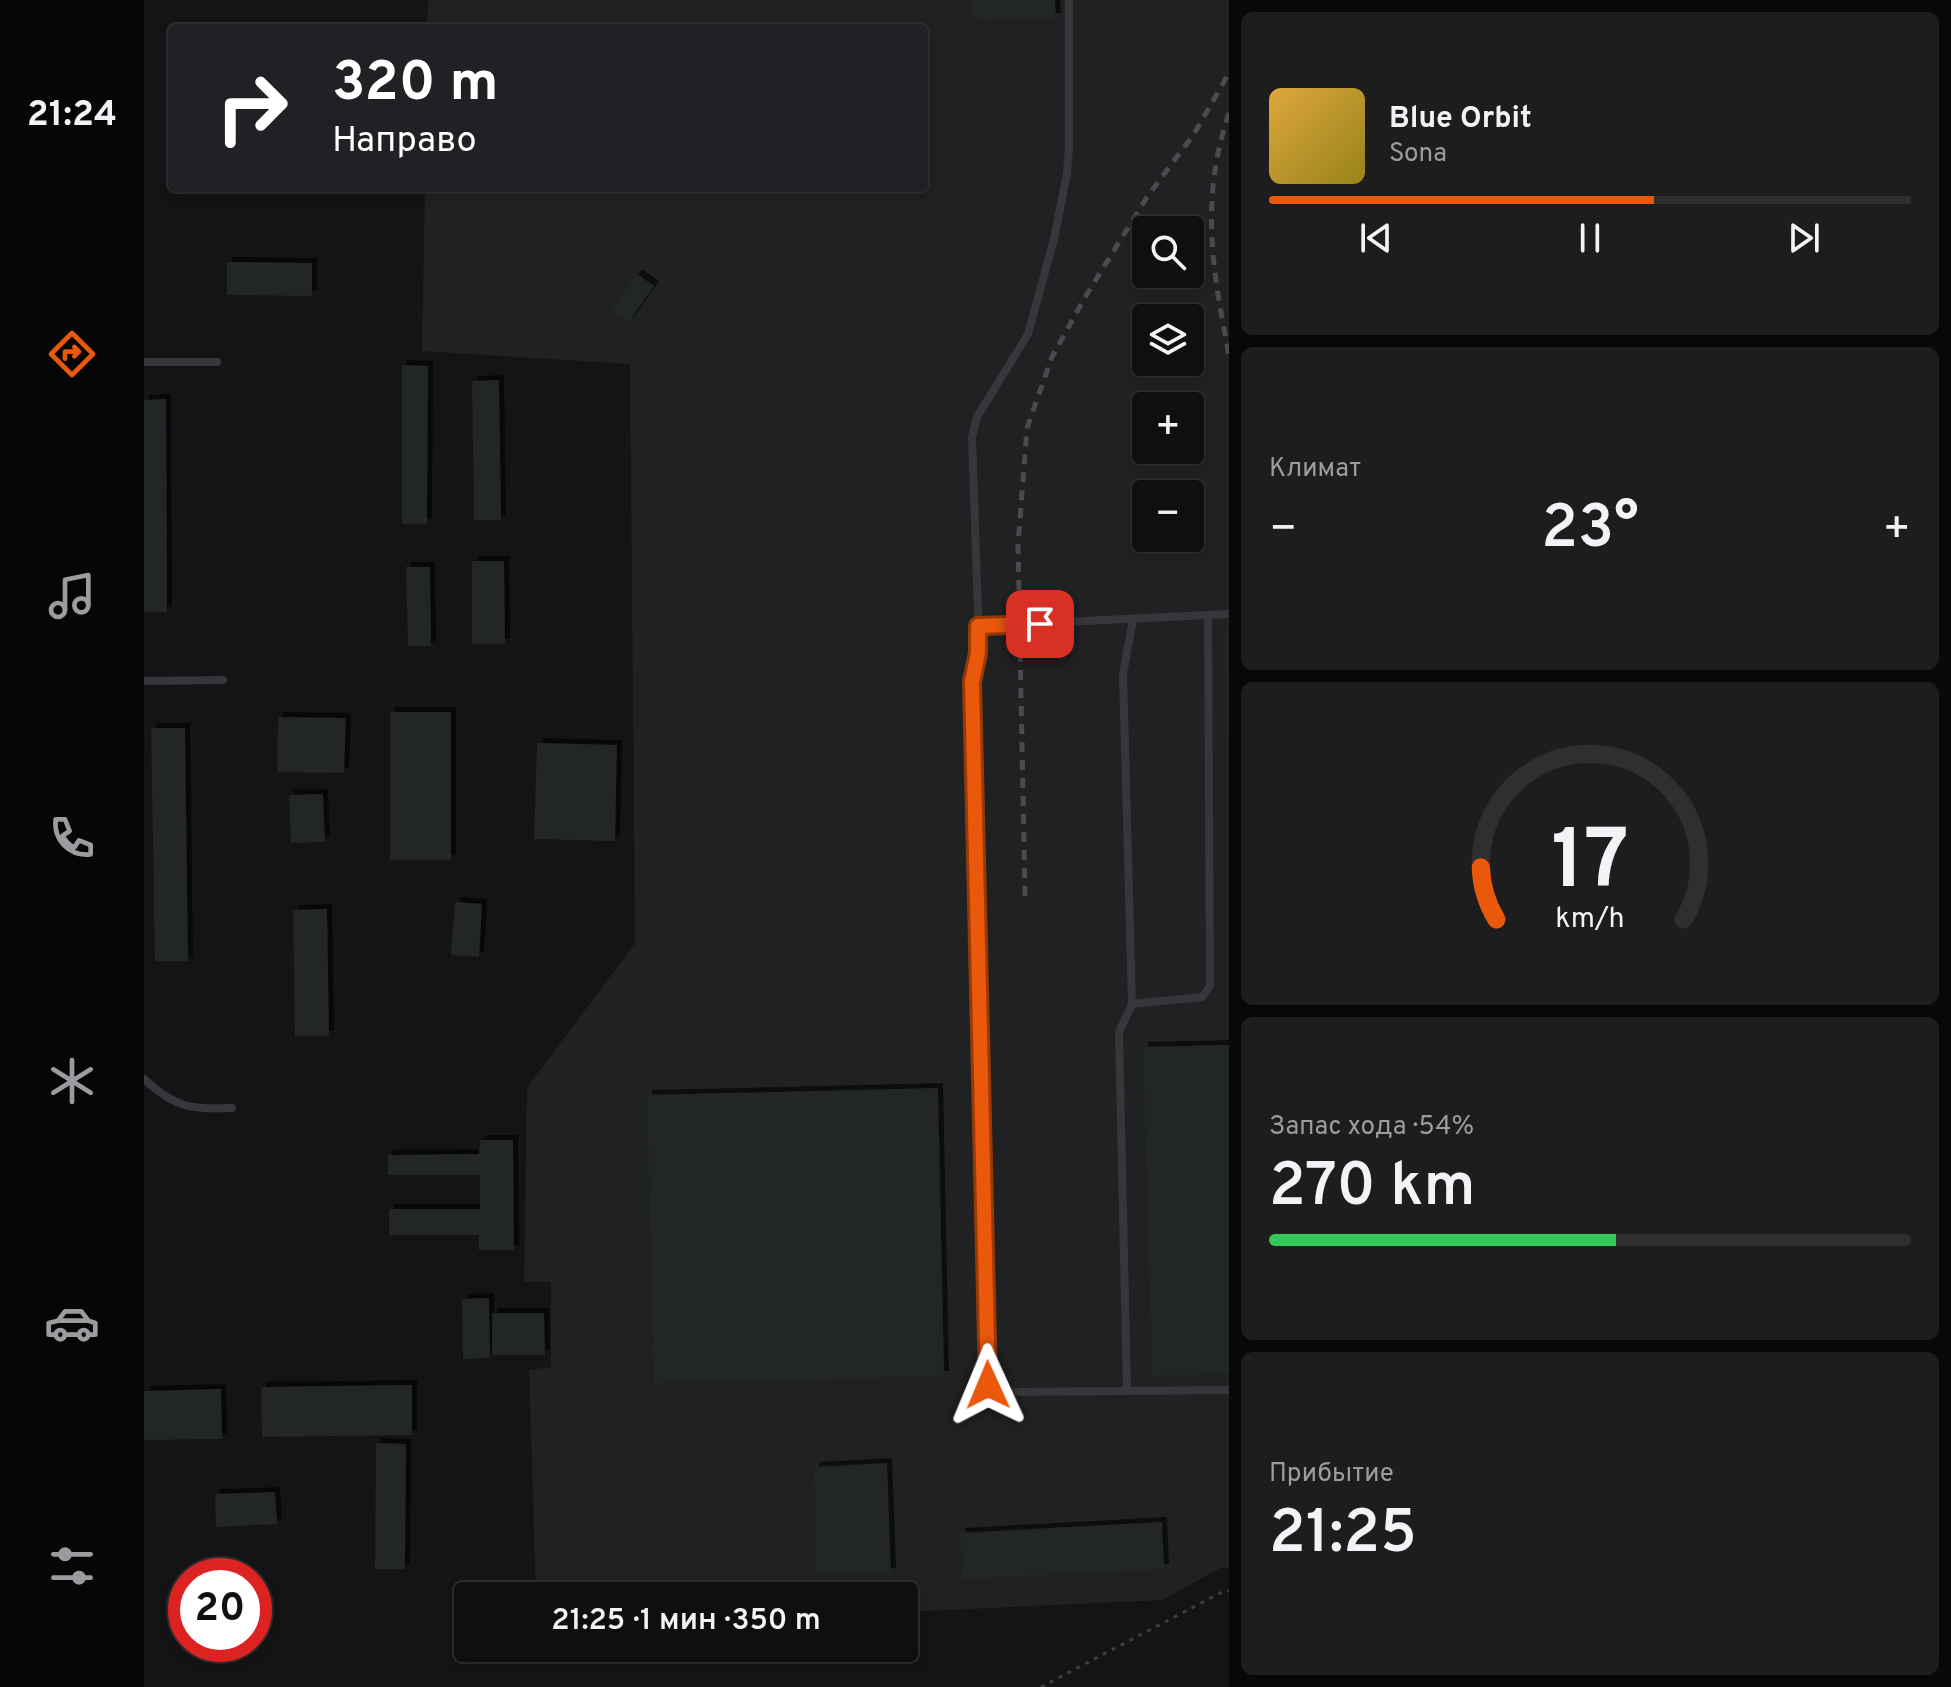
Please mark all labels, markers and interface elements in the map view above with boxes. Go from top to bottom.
text: 320 m [332,50,499,120]
icon: right [200,56,304,160]
text: 21:24 [27,93,117,139]
text: Blue Orbit [1389,101,1532,138]
text: Направо [332,119,477,165]
text: Sona [1389,138,1447,171]
map controls [1132,216,1204,552]
button: search [1132,216,1204,288]
icon: previous [1354,216,1398,260]
icon: pause [1568,216,1612,260]
icon: next [1782,216,1826,260]
button: layers [1132,304,1204,376]
icon: directions [44,326,100,382]
button: + [1132,392,1204,464]
text: Климат [1269,453,1361,486]
button: − [1132,480,1204,552]
text: 23° [1541,493,1639,569]
text: − [1269,503,1297,559]
text: + [1883,503,1911,559]
icon: music [44,568,100,624]
pin [1006,590,1074,658]
icon: arrive [1018,602,1062,646]
icon: phone [44,810,100,866]
text: 17 [1551,812,1629,917]
text: km/h [1555,902,1625,938]
icon: climate [44,1053,100,1109]
text: Запас хода · 54% [1269,1111,1474,1144]
text: 270 km [1269,1151,1475,1227]
icon: car [44,1295,100,1351]
position arrow [946,1343,1030,1427]
text: Прибытие [1269,1458,1394,1491]
text: 21:25 [1269,1498,1417,1574]
icon: filters [44,1538,100,1594]
speed limit sign: 20 [168,1558,272,1662]
text: 21:25 · 1 мин · 350 m [551,1603,821,1640]

